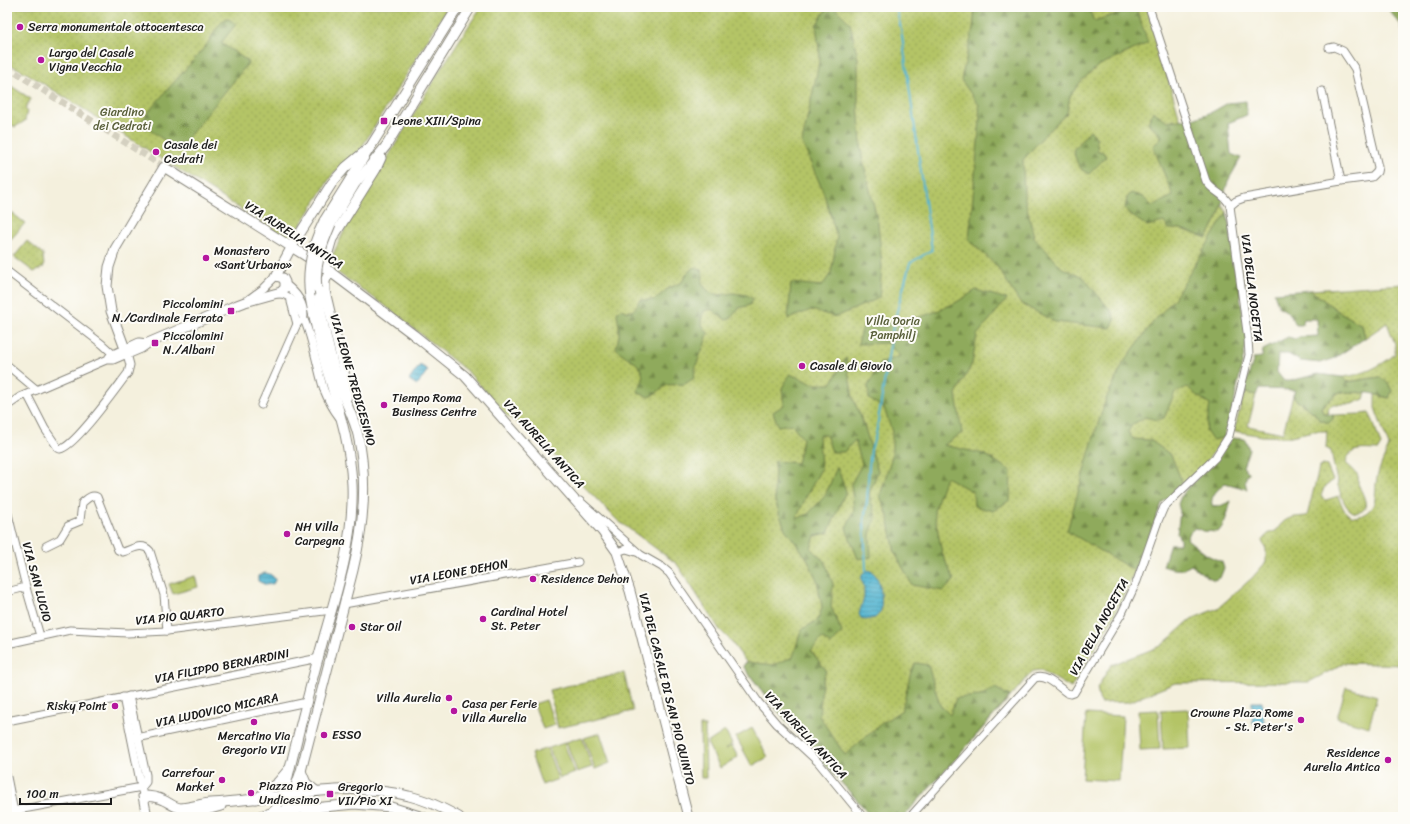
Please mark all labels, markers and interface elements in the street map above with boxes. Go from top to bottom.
place label: Serra monumentale ottocentesca [28,16,204,38]
marker: Serra monumentale ottocentesca [15,22,25,32]
place label: Largo del Casale Vigna Vecchia [49,42,134,78]
marker: Largo del Casale Vigna Vecchia [36,55,46,65]
park label: Giardino dei Cedrati [93,101,152,137]
place label: Leone XIII/Spina [392,110,482,132]
marker: Leone XIII/Spina [379,116,389,126]
place label: Casale dei Cedrati [164,134,218,170]
marker: Casale dei Cedrati [151,147,161,157]
street label: VIA AURELIA ANTICA [240,195,348,275]
street label: VIA DELLA NOCETTA [1234,233,1270,343]
place label: Monastero «Sant’Urbano» [214,240,292,276]
marker: Monastero «Sant’Urbano» [201,253,211,263]
place label: Piccolomini N./Cardinale Ferrata [112,293,224,329]
marker: Piccolomini N./Cardinale Ferrata [226,306,236,316]
park label: Villa Doria Pamphilj [866,310,921,346]
street label: VIA LEONE TREDICESIMO [324,311,382,449]
place label: Piccolomini N./Albani [163,325,224,361]
marker: Piccolomini N./Albani [150,338,160,348]
place label: Casale di Giovio [810,355,892,377]
marker: Casale di Giovio [797,361,807,371]
place label: Tiempo Roma Business Centre [392,387,477,423]
street label: VIA AURELIA ANTICA [498,394,590,494]
marker: Tiempo Roma Business Centre [379,400,389,410]
place label: NH Villa Carpegna [295,516,345,552]
marker: NH Villa Carpegna [282,529,292,539]
street label: VIA SAN LUCIO [16,539,58,625]
street label: VIA LEONE DEHON [408,552,510,591]
place label: Residence Dehon [541,568,630,590]
marker: Residence Dehon [528,574,538,584]
street label: VIA DELLA NOCETTA [1063,574,1135,680]
street label: VIA DEL CASALE DI SAN PIO QUINTO [632,591,702,788]
street label: VIA PIO QUARTO [134,600,226,632]
place label: Cardinal Hotel St. Peter [491,601,568,637]
marker: Cardinal Hotel St. Peter [478,614,488,624]
place label: Star Oil [360,616,402,638]
marker: Star Oil [347,622,357,632]
street label: VIA FILIPPO BERNARDINI [153,642,291,690]
street label: VIA LUDOVICO MICARA [154,686,281,734]
street label: VIA AURELIA ANTICA [759,686,853,784]
place label: Villa Aurelia [376,687,441,709]
marker: Villa Aurelia [444,693,454,703]
place label: Casa per Ferie Villa Aurelia [462,693,537,729]
place label: Risky Point [47,695,107,717]
marker: Risky Point [110,701,120,711]
place label: Crowne Plaza Rome - St. Peter's [1190,702,1293,738]
marker: Casa per Ferie Villa Aurelia [449,706,459,716]
marker: Crowne Plaza Rome - St. Peter's [1296,715,1306,725]
marker: Mercatino Via Gregorio VII [249,717,259,727]
place label: ESSO [332,724,362,746]
place label: Mercatino Via Gregorio VII [218,725,290,761]
marker: ESSO [319,730,329,740]
place label: Residence Aurelia Antica [1303,742,1380,778]
marker: Residence Aurelia Antica [1383,755,1393,765]
place label: Carrefour Market [162,762,215,798]
marker: Carrefour Market [217,775,227,785]
place label: Piazza Pio Undicesimo [259,775,319,811]
place label: Gregorio VII/Pio XI [338,776,393,812]
scale bar [20,780,111,806]
text: 100 m [26,783,59,805]
marker: Piazza Pio Undicesimo [246,788,256,798]
marker: Gregorio VII/Pio XI [325,789,335,799]

